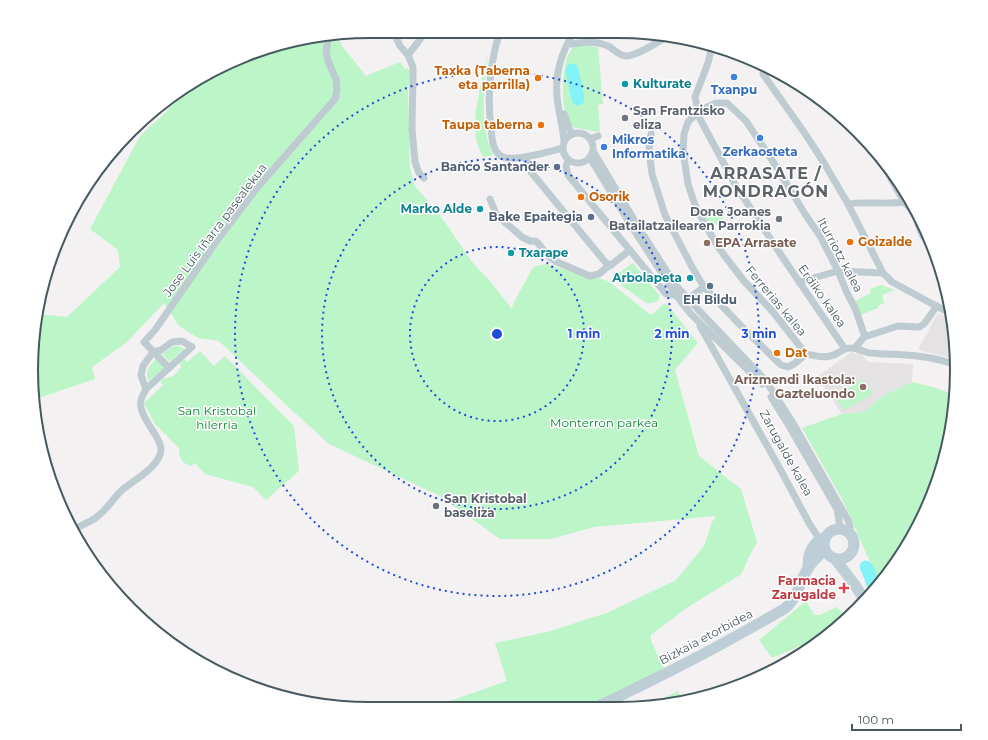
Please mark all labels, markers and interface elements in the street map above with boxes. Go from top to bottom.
place label: Taxka (Taberna eta parrilla) [434,63,530,92]
marker: Txanpu [729,72,739,82]
marker: Taxka (Taberna eta parrilla) [533,73,543,83]
place label: Kulturate [633,76,692,91]
marker: Kulturate [620,79,630,89]
place label: Txanpu [711,82,757,97]
place label: San Frantzisko eliza [633,103,725,132]
marker: San Frantzisko eliza [620,113,630,123]
place label: Taupa taberna [442,117,533,132]
marker: Taupa taberna [536,120,546,130]
place label: Mikros Informatika [612,132,686,161]
marker: Zerkaosteta [755,133,765,143]
marker: Mikros Informatika [599,142,609,152]
place label: Zerkaosteta [722,144,798,159]
place label: Banco Santander [441,159,549,174]
street label: Jose Luis Iñarra pasealekua [159,160,270,300]
marker: Banco Santander [552,162,562,172]
district label: ARRASATE / MONDRAGÓN [703,164,829,201]
place label: Osorik [589,189,630,204]
marker: Osorik [576,192,586,202]
place label: Marko Alde [400,201,472,216]
marker: Marko Alde [475,204,485,214]
place label: Done Joanes Batailatzailearen Parrokia [609,204,772,233]
place label: Bake Epaitegia [489,209,583,224]
marker: Bake Epaitegia [586,212,596,222]
marker: Done Joanes Batailatzailearen Parrokia [774,214,784,224]
street label: Iturriotz kalea [814,215,866,295]
place label: Goizalde [858,234,913,249]
place label: EPA Arrasate [715,235,797,250]
marker: Goizalde [845,237,855,247]
marker: EPA Arrasate [702,238,712,248]
place label: Txarape [519,245,569,260]
marker: Txarape [506,248,516,258]
street label: Erdiko kalea [795,261,850,330]
street label: Ferrerias kalea [743,263,810,339]
place label: Arbolapeta [611,270,682,285]
marker: Arbolapeta [685,273,695,283]
marker: EH Bildu [705,281,715,291]
place label: EH Bildu [683,292,737,307]
text: 1 min [568,326,600,341]
text: 2 min [655,326,689,341]
text: 3 min [741,326,777,341]
centre of rings [490,327,504,341]
place label: Dat [785,345,808,360]
marker: Dat [772,348,782,358]
place label: Arizmendi Ikastola: Gazteluondo [733,372,855,401]
marker: Arizmendi Ikastola: Gazteluondo [858,382,868,392]
park label: San Kristobal hilerria [178,403,256,432]
street label: Zarugalde kalea [757,407,816,499]
park label: Monterron parkea [550,415,658,430]
place label: San Kristobal baseliza [444,491,527,520]
marker: San Kristobal baseliza [431,501,441,511]
place label: Farmacia Zarugalde [772,573,836,602]
marker: Farmacia Zarugalde [839,583,849,593]
street label: Bizkaia etorbidea [656,606,755,668]
scale bar [852,706,961,732]
text: 100 m [858,712,894,727]

